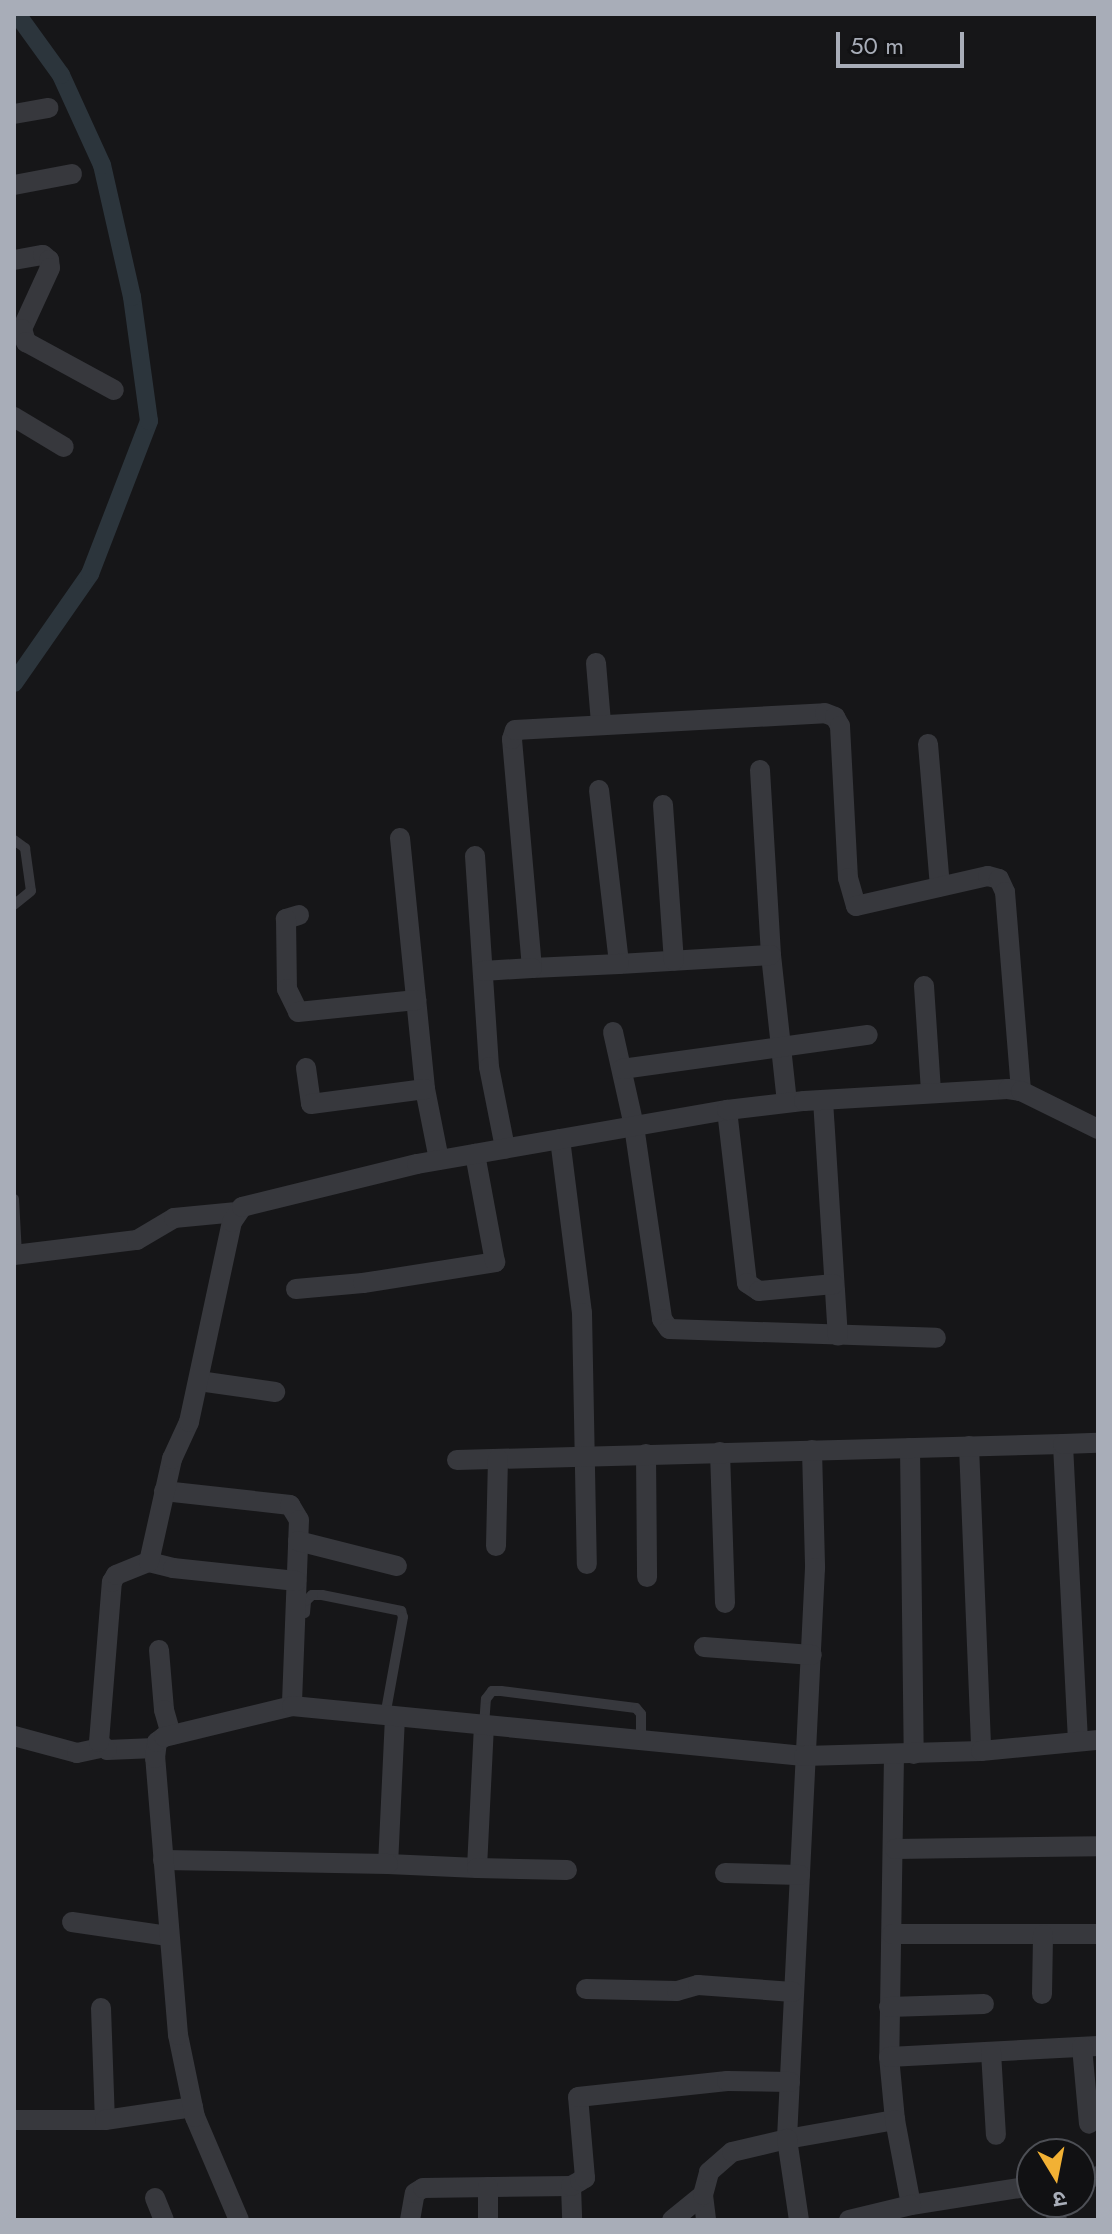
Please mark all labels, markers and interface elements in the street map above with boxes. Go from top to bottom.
scale bar [840,16,968,66]
text: 50 m [850,28,904,63]
north arrow [1016,2138,1096,2218]
text: उ [1051,2183,1069,2217]

